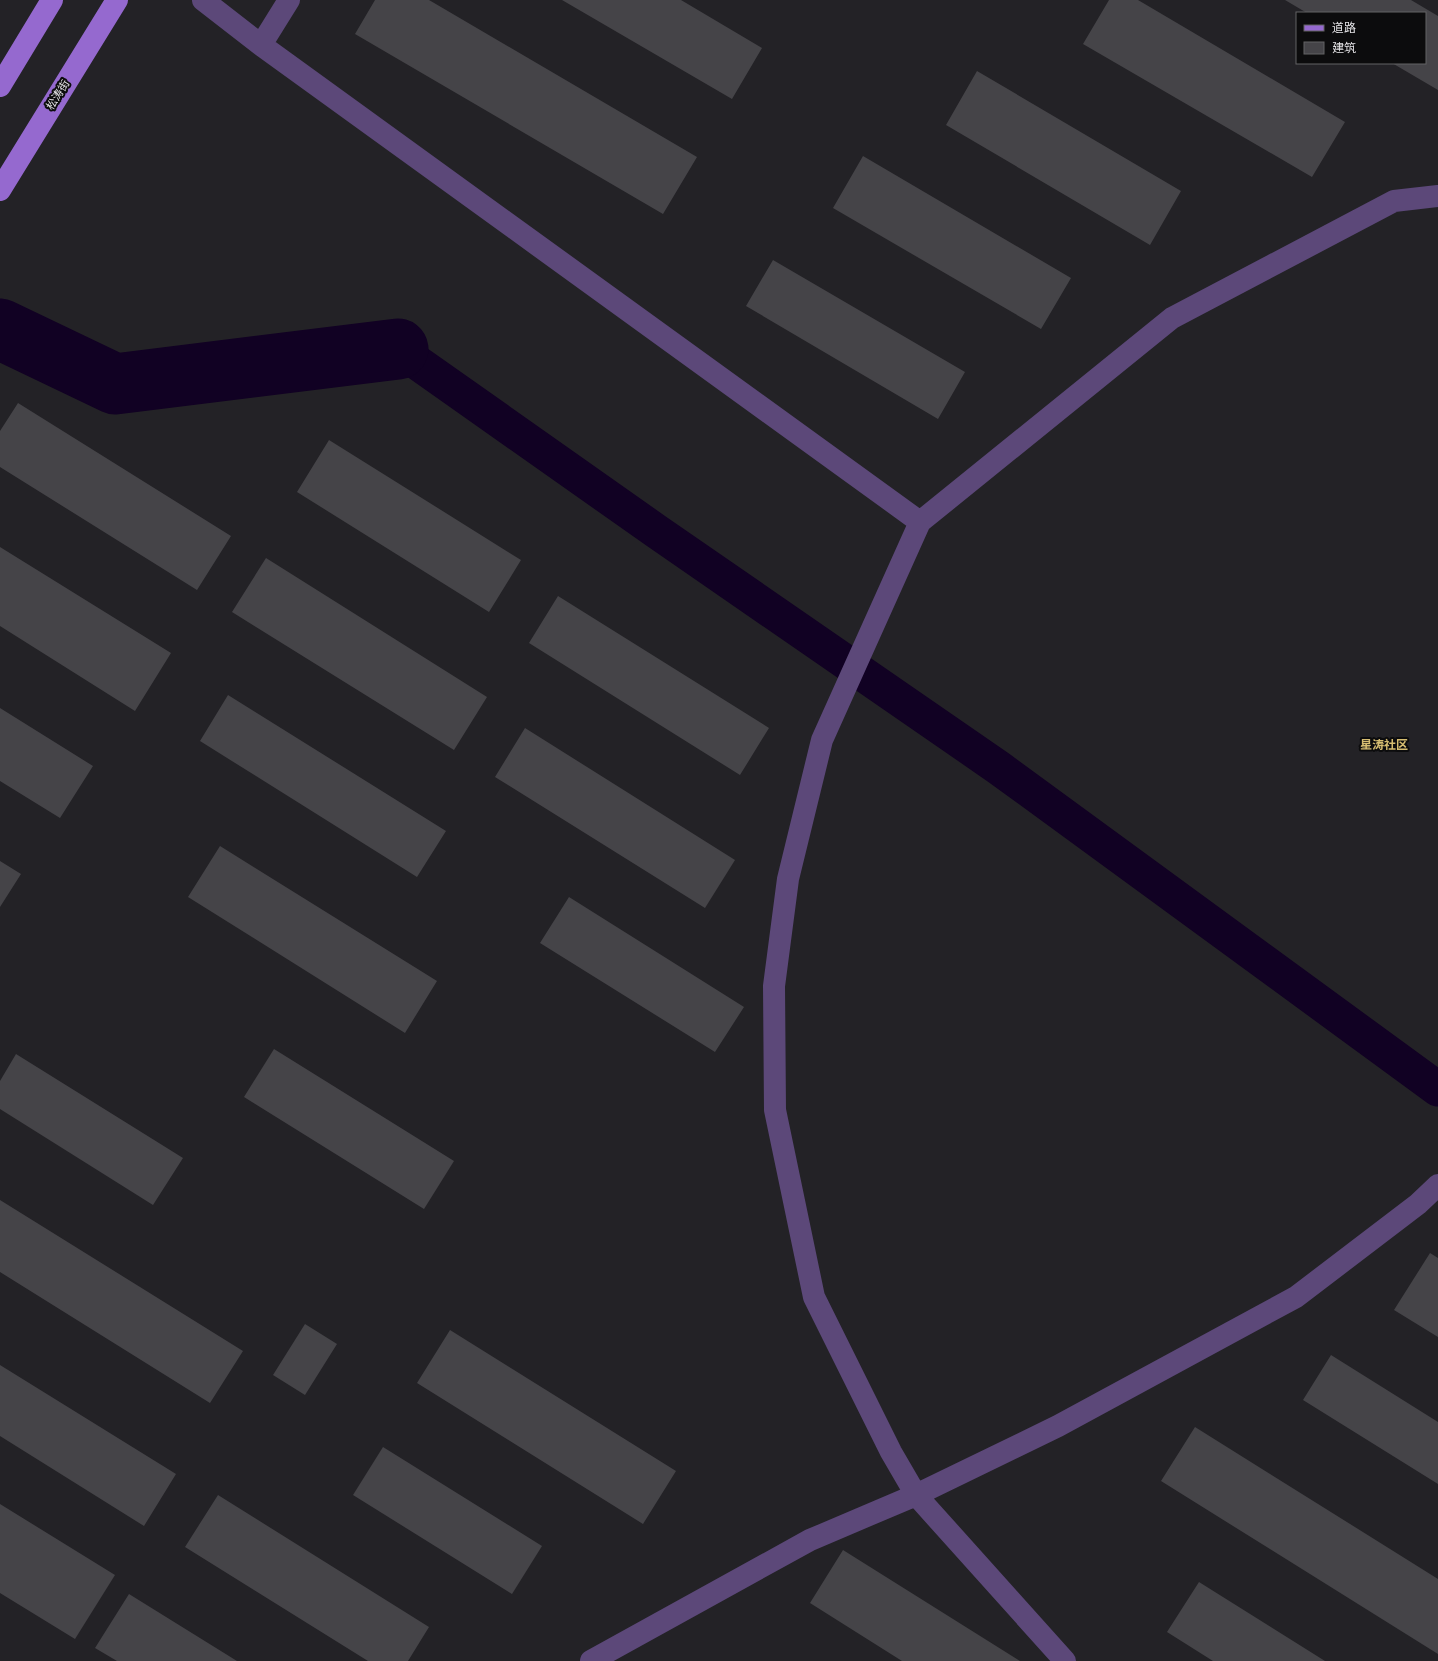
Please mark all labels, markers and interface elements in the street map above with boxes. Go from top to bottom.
legend [1296,12,1426,64]
text: 道路 [1332,21,1356,35]
text: 建筑 [1332,41,1356,55]
street label: 松涛街 [44,78,72,112]
district label: 星涛社区 [1360,738,1408,752]

